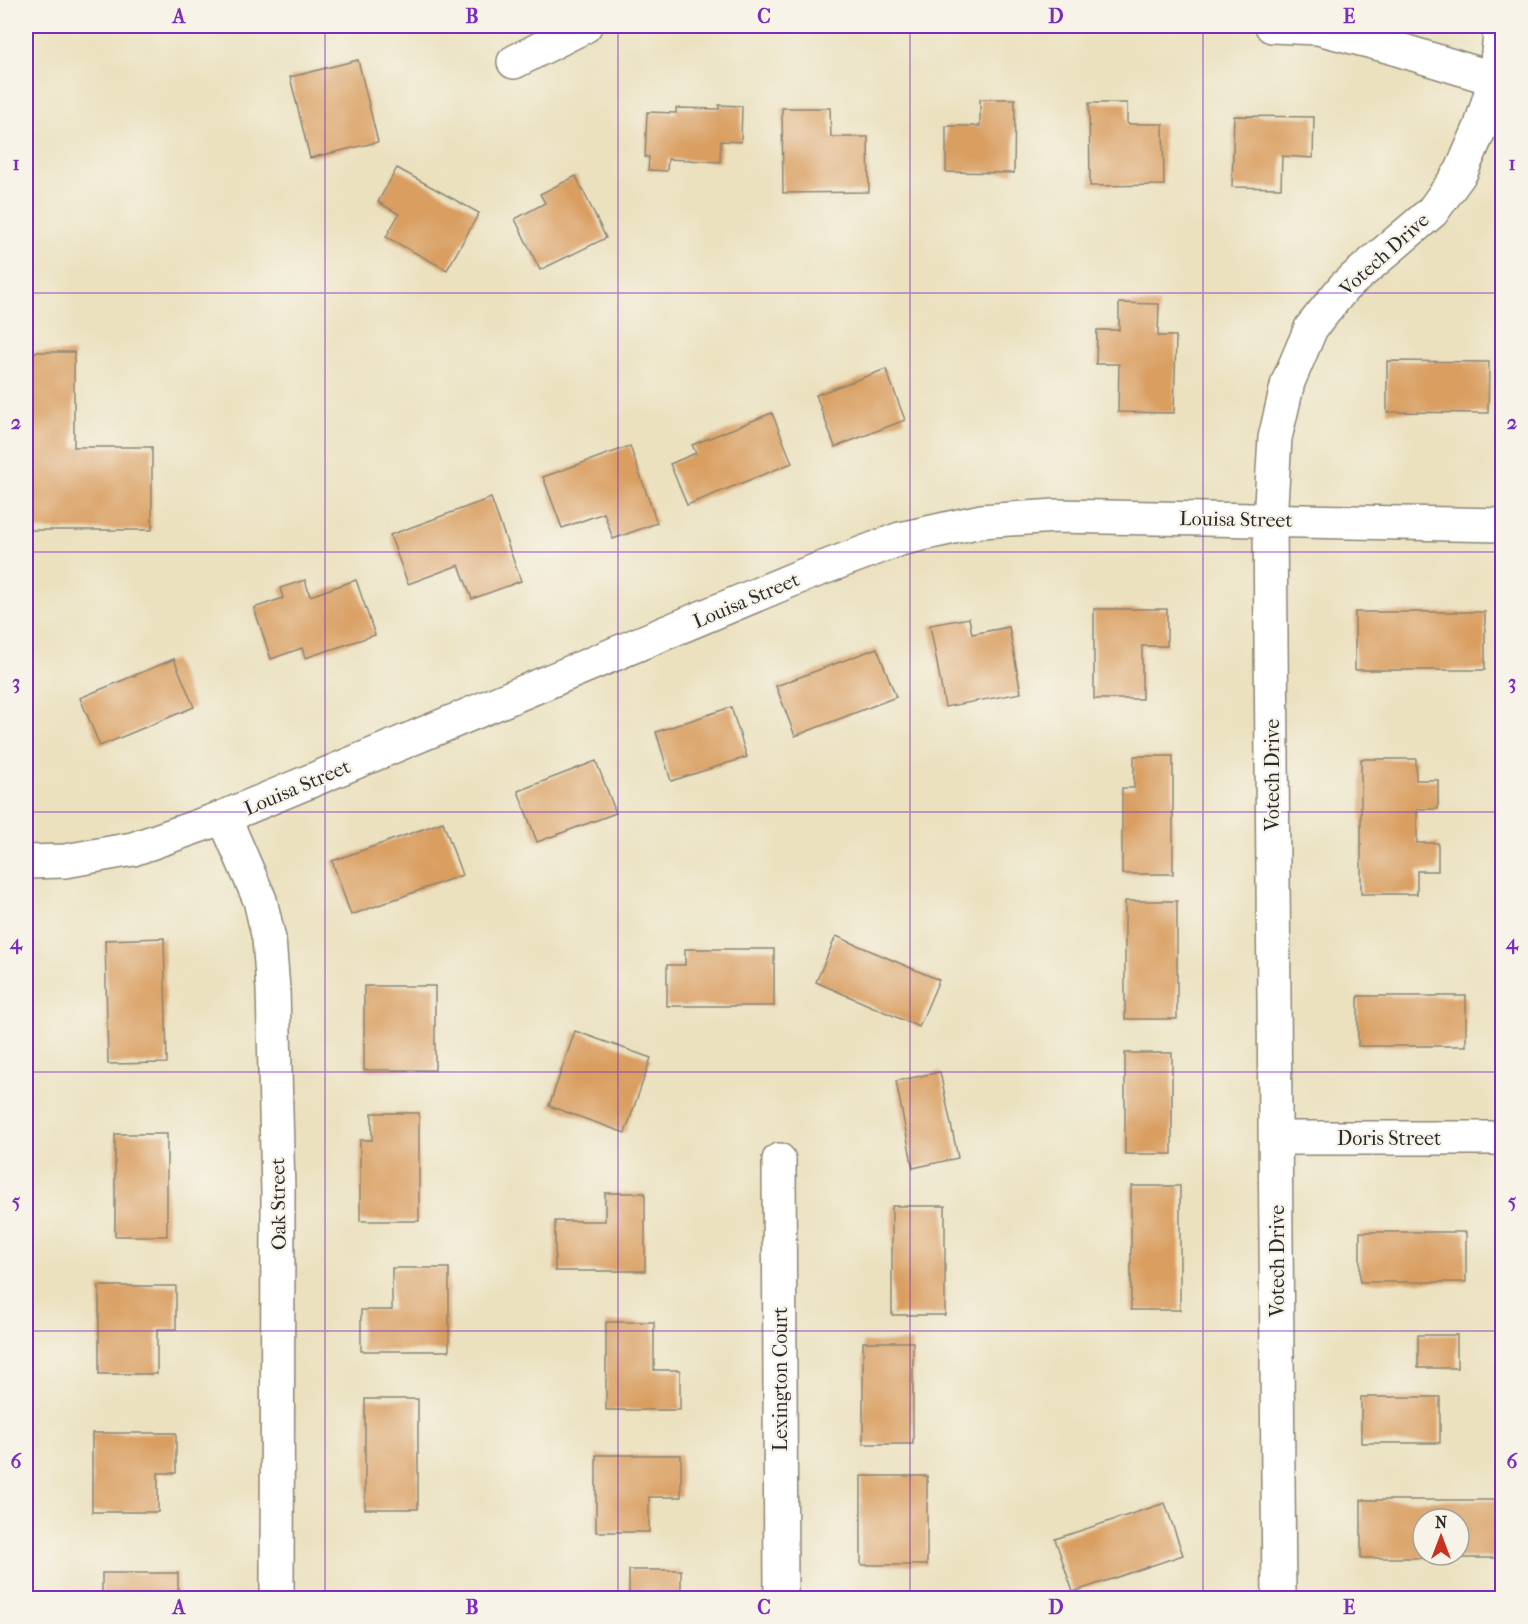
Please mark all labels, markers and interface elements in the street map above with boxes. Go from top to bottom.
text: A [171,5,187,28]
text: B [465,5,479,28]
text: C [757,5,771,28]
text: D [1048,5,1064,28]
text: E [1343,5,1355,28]
text: 1 [12,152,20,175]
text: 1 [1508,152,1516,175]
street label: Votech Drive [1334,208,1434,301]
text: 2 [11,411,21,434]
text: 2 [1507,411,1517,434]
street label: Louisa Street [1179,507,1293,532]
street label: Louisa Street [690,568,803,633]
text: 3 [12,671,20,694]
text: 3 [1508,671,1516,694]
street label: Votech Drive [1261,719,1284,832]
street label: Louisa Street [241,755,354,820]
text: 4 [9,931,23,955]
text: 4 [1505,931,1519,955]
street label: Doris Street [1337,1127,1441,1150]
street label: Oak Street [266,1158,291,1250]
text: 5 [12,1190,21,1213]
text: 5 [1508,1190,1517,1213]
street label: Votech Drive [1266,1205,1289,1318]
street label: Lexington Court [769,1307,792,1451]
text: 6 [11,1450,23,1473]
text: 6 [1507,1450,1519,1473]
north arrow [1411,1507,1471,1567]
text: N [1435,1513,1448,1532]
text: A [171,1596,187,1619]
text: B [465,1596,479,1619]
text: C [757,1596,771,1619]
text: D [1048,1596,1064,1619]
text: E [1343,1596,1355,1619]

